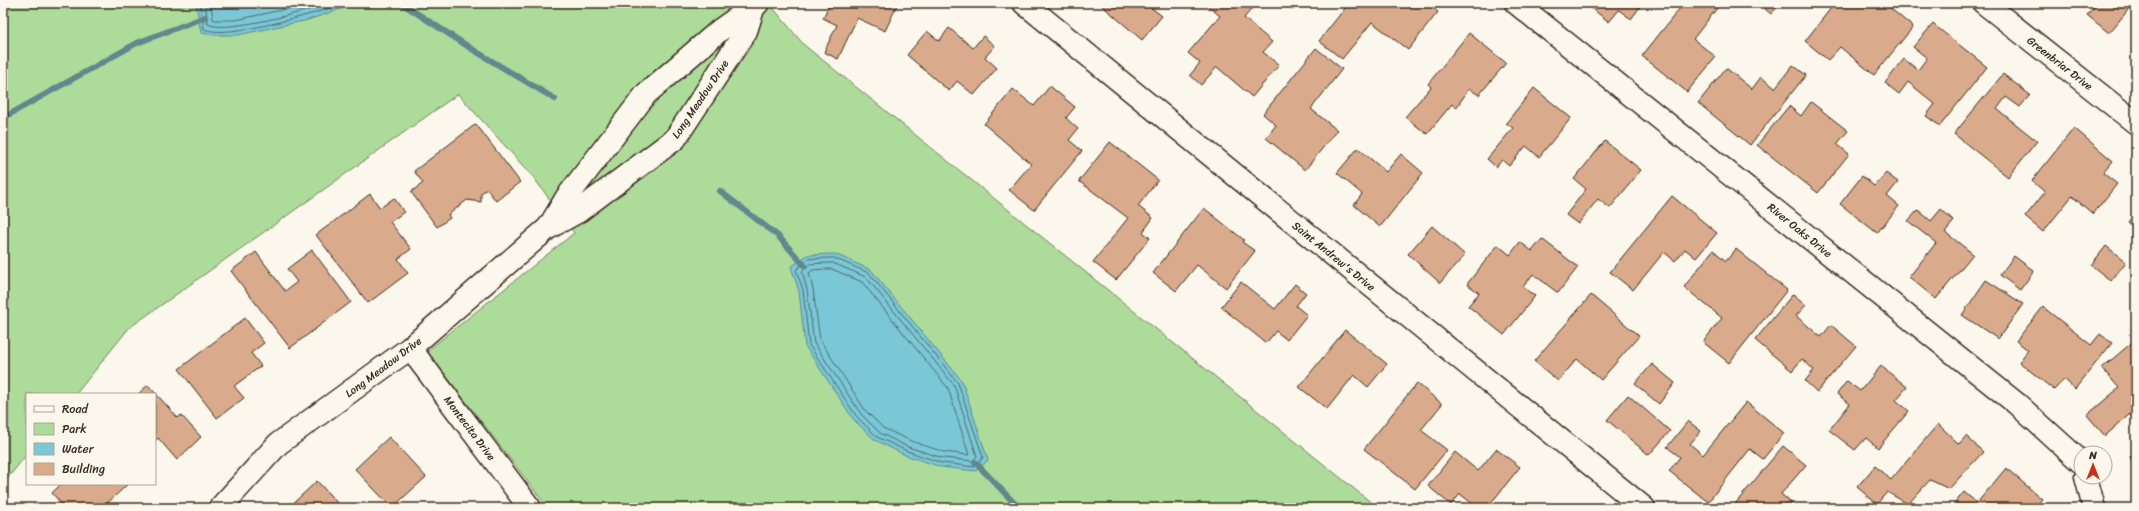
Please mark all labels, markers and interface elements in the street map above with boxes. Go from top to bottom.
street label: Greenbriar Drive [2023,31,2097,96]
street label: Long Meadow Drive [667,55,734,143]
street label: River Oaks Drive [1763,198,1837,263]
street label: Saint Andrew's Drive [1288,217,1380,296]
street label: Long Meadow Drive [341,332,426,403]
street label: Montecita Drive [439,392,501,465]
legend [26,393,156,485]
text: Road [62,398,89,420]
text: Park [62,418,87,440]
text: Water [62,438,95,460]
north arrow [2073,445,2113,485]
text: N [2088,446,2097,465]
text: Building [62,458,105,480]

